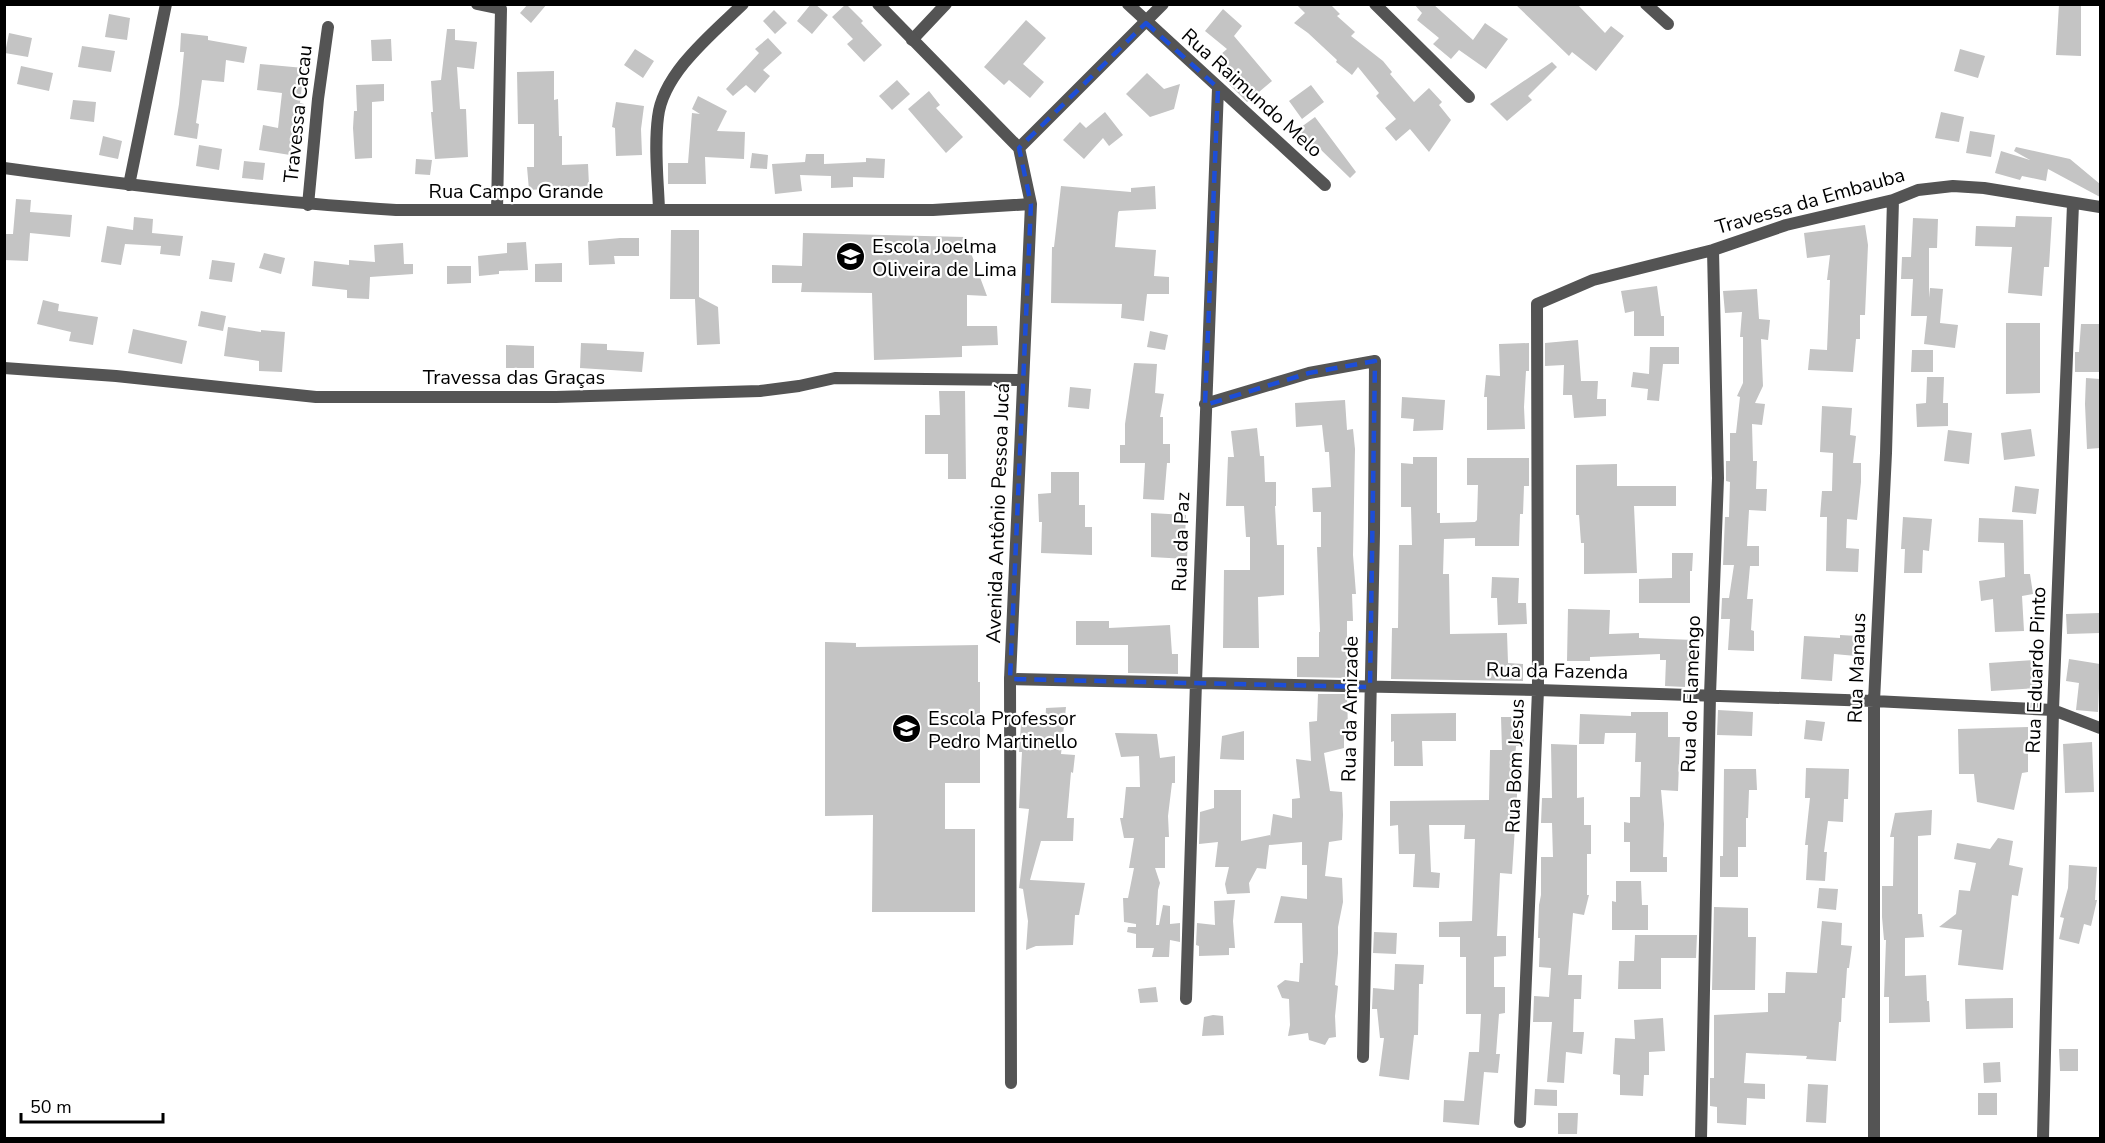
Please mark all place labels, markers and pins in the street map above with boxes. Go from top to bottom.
place label: Escola Joelma Oliveira de Lima [872,233,1017,283]
school or university icon: Escola Joelma Oliveira de Lima [835,241,867,273]
place label: Escola Professor Pedro Martinello [928,705,1078,755]
school or university icon: Escola Professor Pedro Martinello [891,713,923,745]

